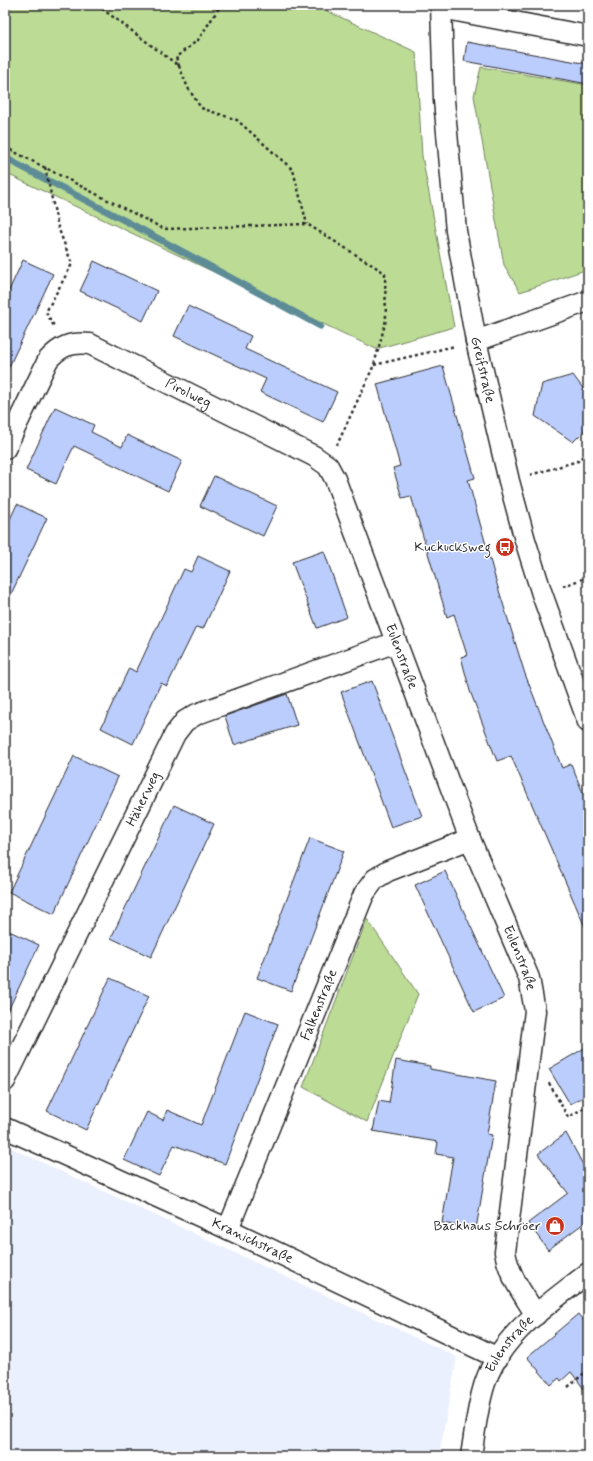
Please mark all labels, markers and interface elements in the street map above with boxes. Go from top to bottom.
street label: Greifstraße [466,335,499,405]
street label: Pirolweg [162,374,214,413]
bus stop icon: Kuckucksweg [494,536,516,558]
place label: Kuckucksweg [414,538,491,558]
street label: Eulenstraße [381,621,422,692]
street label: Häherweg [122,768,164,830]
street label: Eulenstraße [499,923,540,992]
street label: Falkenstraße [297,966,342,1043]
street label: Kranichstraße [209,1214,296,1268]
shop icon: Backhaus Schröer [544,1215,566,1237]
place label: Backhaus Schröer [434,1217,541,1235]
street label: Eulenstraße [481,1311,538,1375]

